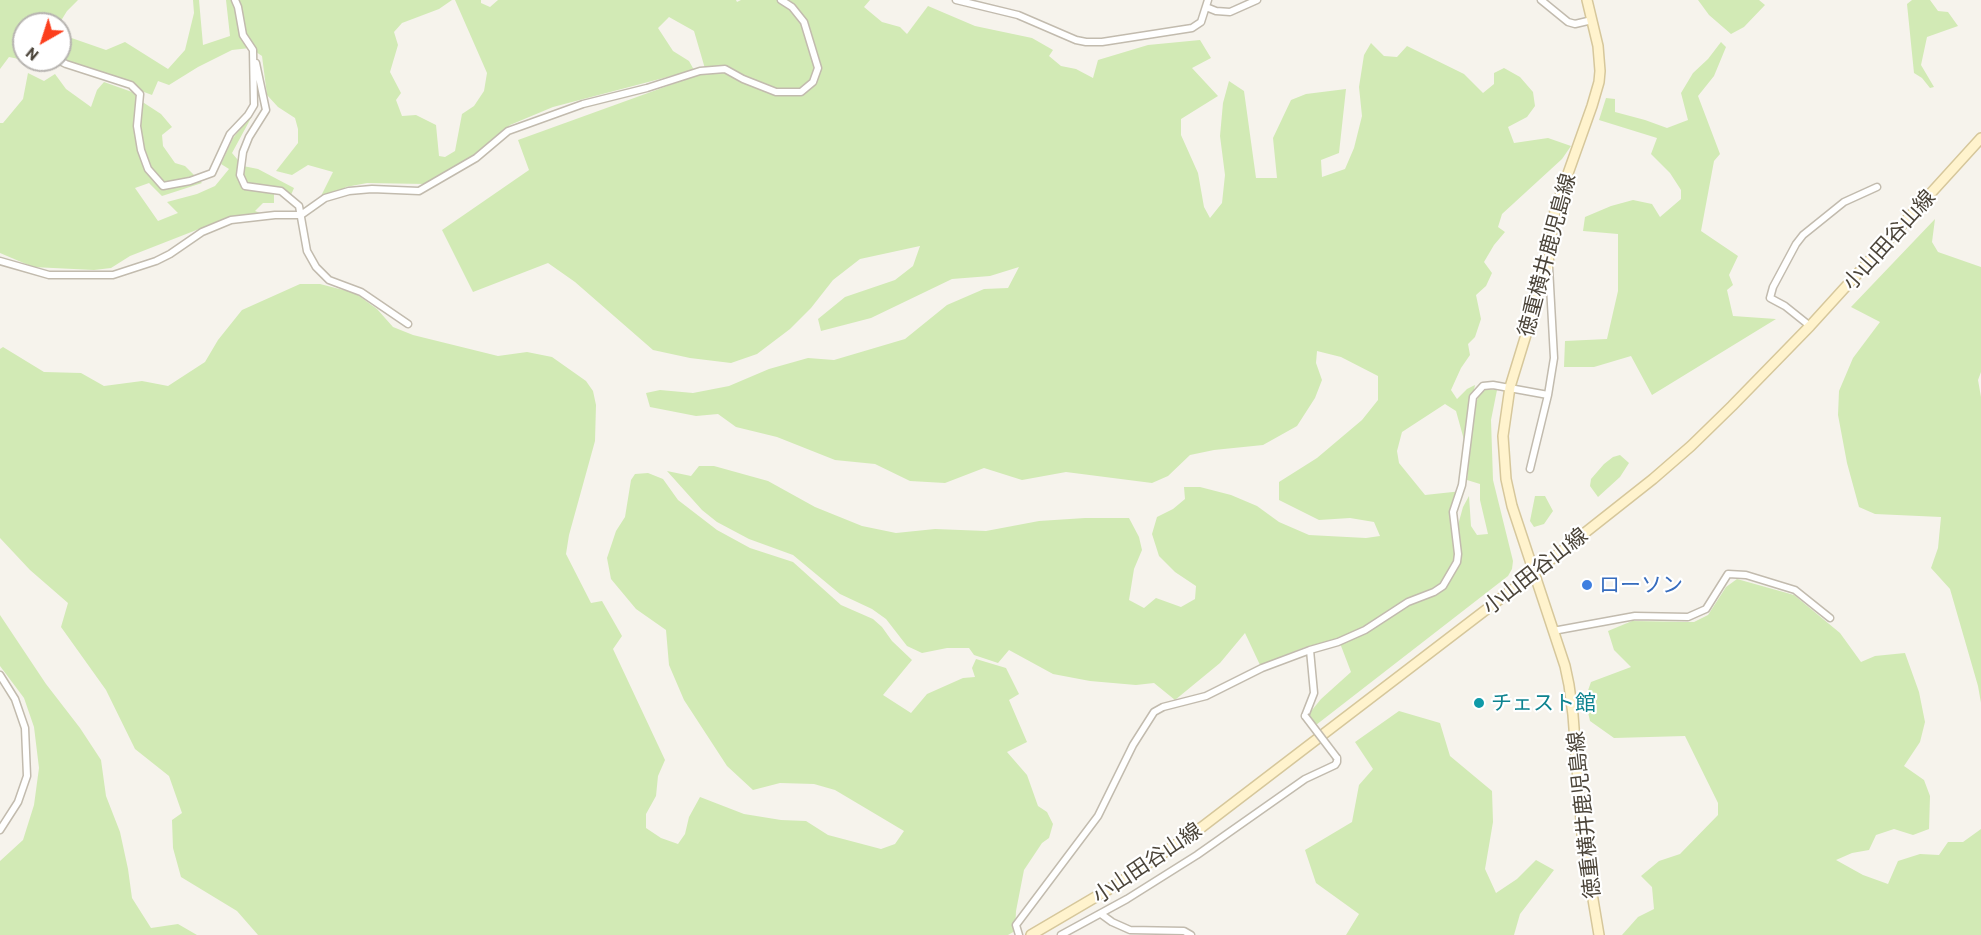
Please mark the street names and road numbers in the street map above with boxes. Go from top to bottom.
street label: 徳重横井鹿児島線 [1513,171,1581,339]
street label: 小山田谷山線 [1837,185,1941,295]
street label: 小山田谷山線 [1478,522,1592,620]
street label: 徳重横井鹿児島線 [1563,730,1605,900]
street label: 小山田谷山線 [1088,817,1206,909]

